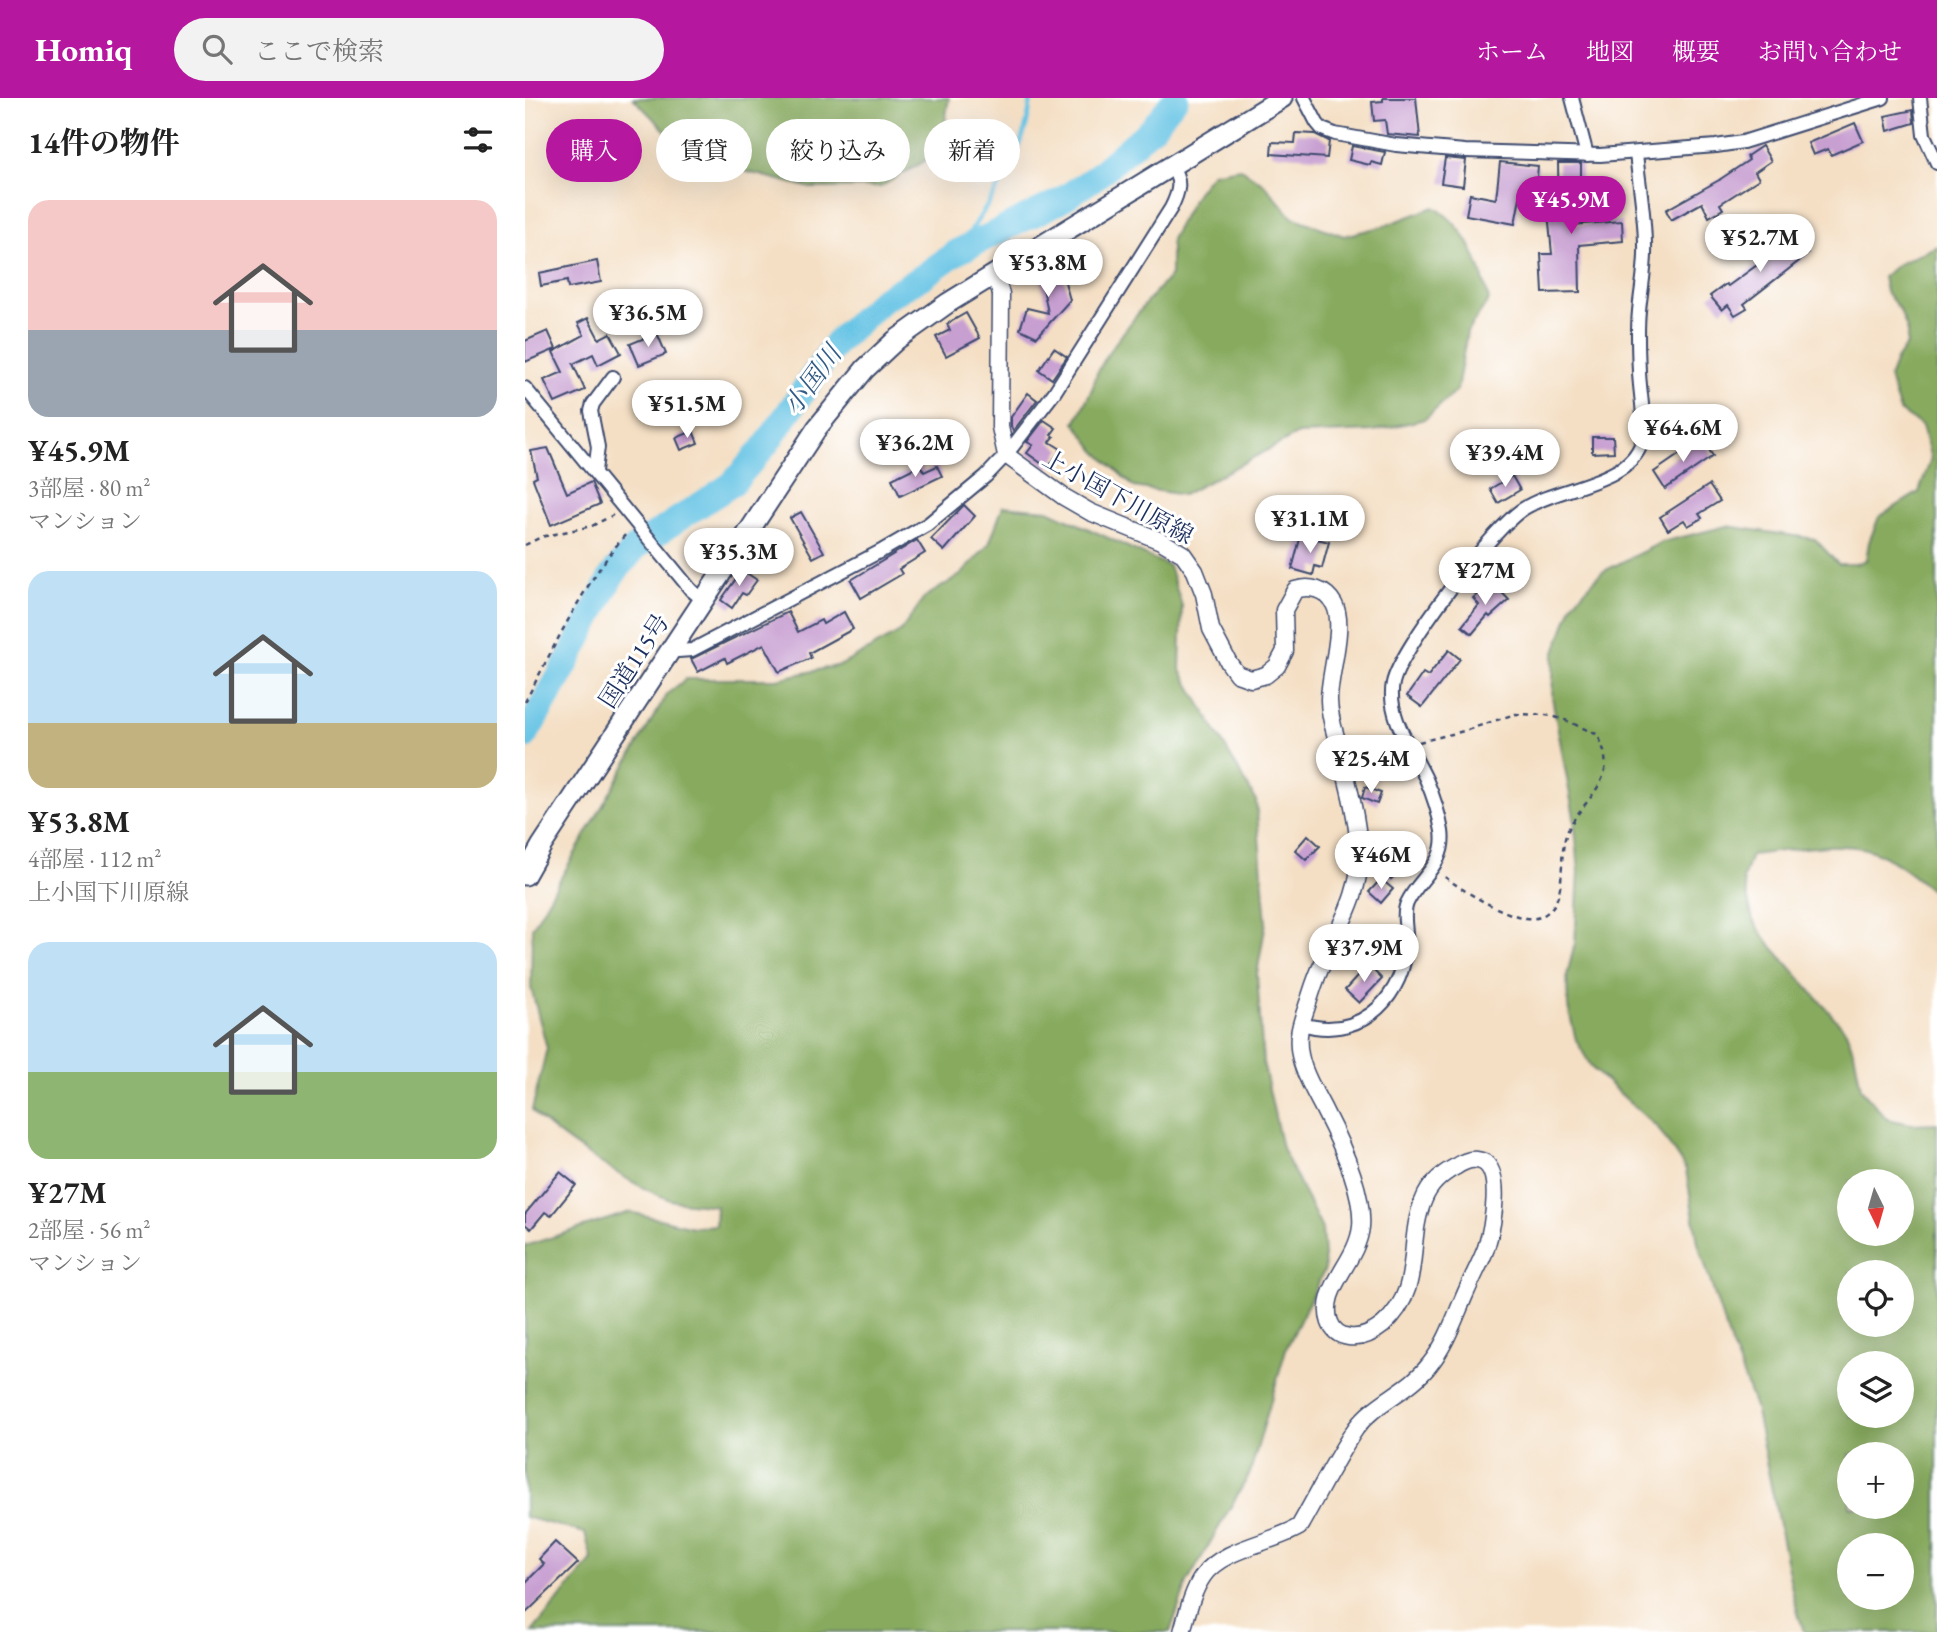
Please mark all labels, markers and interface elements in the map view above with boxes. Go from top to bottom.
search box [174,18,664,81]
text: Homiq [35,28,132,71]
icon: search [198,30,236,68]
text: ここで検索 [254,34,384,68]
text: ホーム [1476,36,1548,67]
text: 地図 [1586,36,1634,67]
text: 概要 [1672,36,1720,67]
text: お問い合わせ [1758,36,1902,67]
chip: 購入 [546,119,642,182]
chip: 賃貸 [656,119,752,182]
chip: 絞り込み [766,119,910,182]
chip: 新着 [924,119,1020,182]
icon: filters [459,121,497,159]
text: 14件の物件 [28,123,180,162]
pin: ¥45.9M [1514,176,1628,236]
text: ¥45.9M [1532,184,1610,214]
pin: ¥52.7M [1703,214,1817,274]
text: ¥52.7M [1721,222,1799,252]
pin: ¥53.8M [991,240,1105,299]
icon: home [200,245,326,371]
text: ¥53.8M [1009,247,1087,277]
pin: ¥36.5M [591,289,705,349]
text: ¥36.5M [609,297,687,327]
water label: 小国川 [775,336,850,422]
pin: ¥51.5M [630,380,744,440]
text: ¥51.5M [648,388,726,418]
pin: ¥64.6M [1626,404,1740,464]
text: ¥64.6M [1644,412,1722,442]
pin: ¥36.2M [858,420,972,479]
text: ¥36.2M [876,427,954,457]
pin: ¥39.4M [1448,430,1562,489]
text: ¥45.9M [28,431,130,470]
text: ¥39.4M [1466,437,1544,467]
street label: 上小国下川原線 [1037,442,1199,551]
text: 3部屋 · 80 m² [28,473,150,503]
pin: ¥31.1M [1253,496,1367,555]
text: ¥31.1M [1271,503,1349,533]
text: マンション [28,506,142,536]
pin: ¥35.3M [682,528,796,588]
text: ¥35.3M [700,536,778,566]
pin: ¥27M [1444,547,1526,607]
text: ¥27M [1455,555,1515,585]
street label: 国道115号 [592,608,676,714]
icon: home [200,616,326,742]
pin: ¥25.4M [1314,736,1428,795]
text: ¥25.4M [1332,743,1410,773]
text: ¥53.8M [28,802,130,841]
pin: ¥46M [1340,832,1422,891]
text: ¥46M [1351,839,1411,869]
text: 4部屋 · 112 m² [28,844,161,874]
text: 上小国下川原線 [28,877,189,907]
pin: ¥37.9M [1307,924,1421,984]
text: ¥37.9M [1325,932,1403,962]
icon: home [200,987,326,1113]
north arrow [1837,1169,1915,1246]
map controls [1837,1169,1914,1610]
text: ¥27M [28,1173,107,1212]
text: 2部屋 · 56 m² [28,1215,150,1245]
text: マンション [28,1248,142,1278]
button: locate [1837,1260,1914,1337]
button: layers [1837,1351,1914,1428]
button: + [1837,1442,1914,1519]
button: − [1837,1533,1914,1610]

